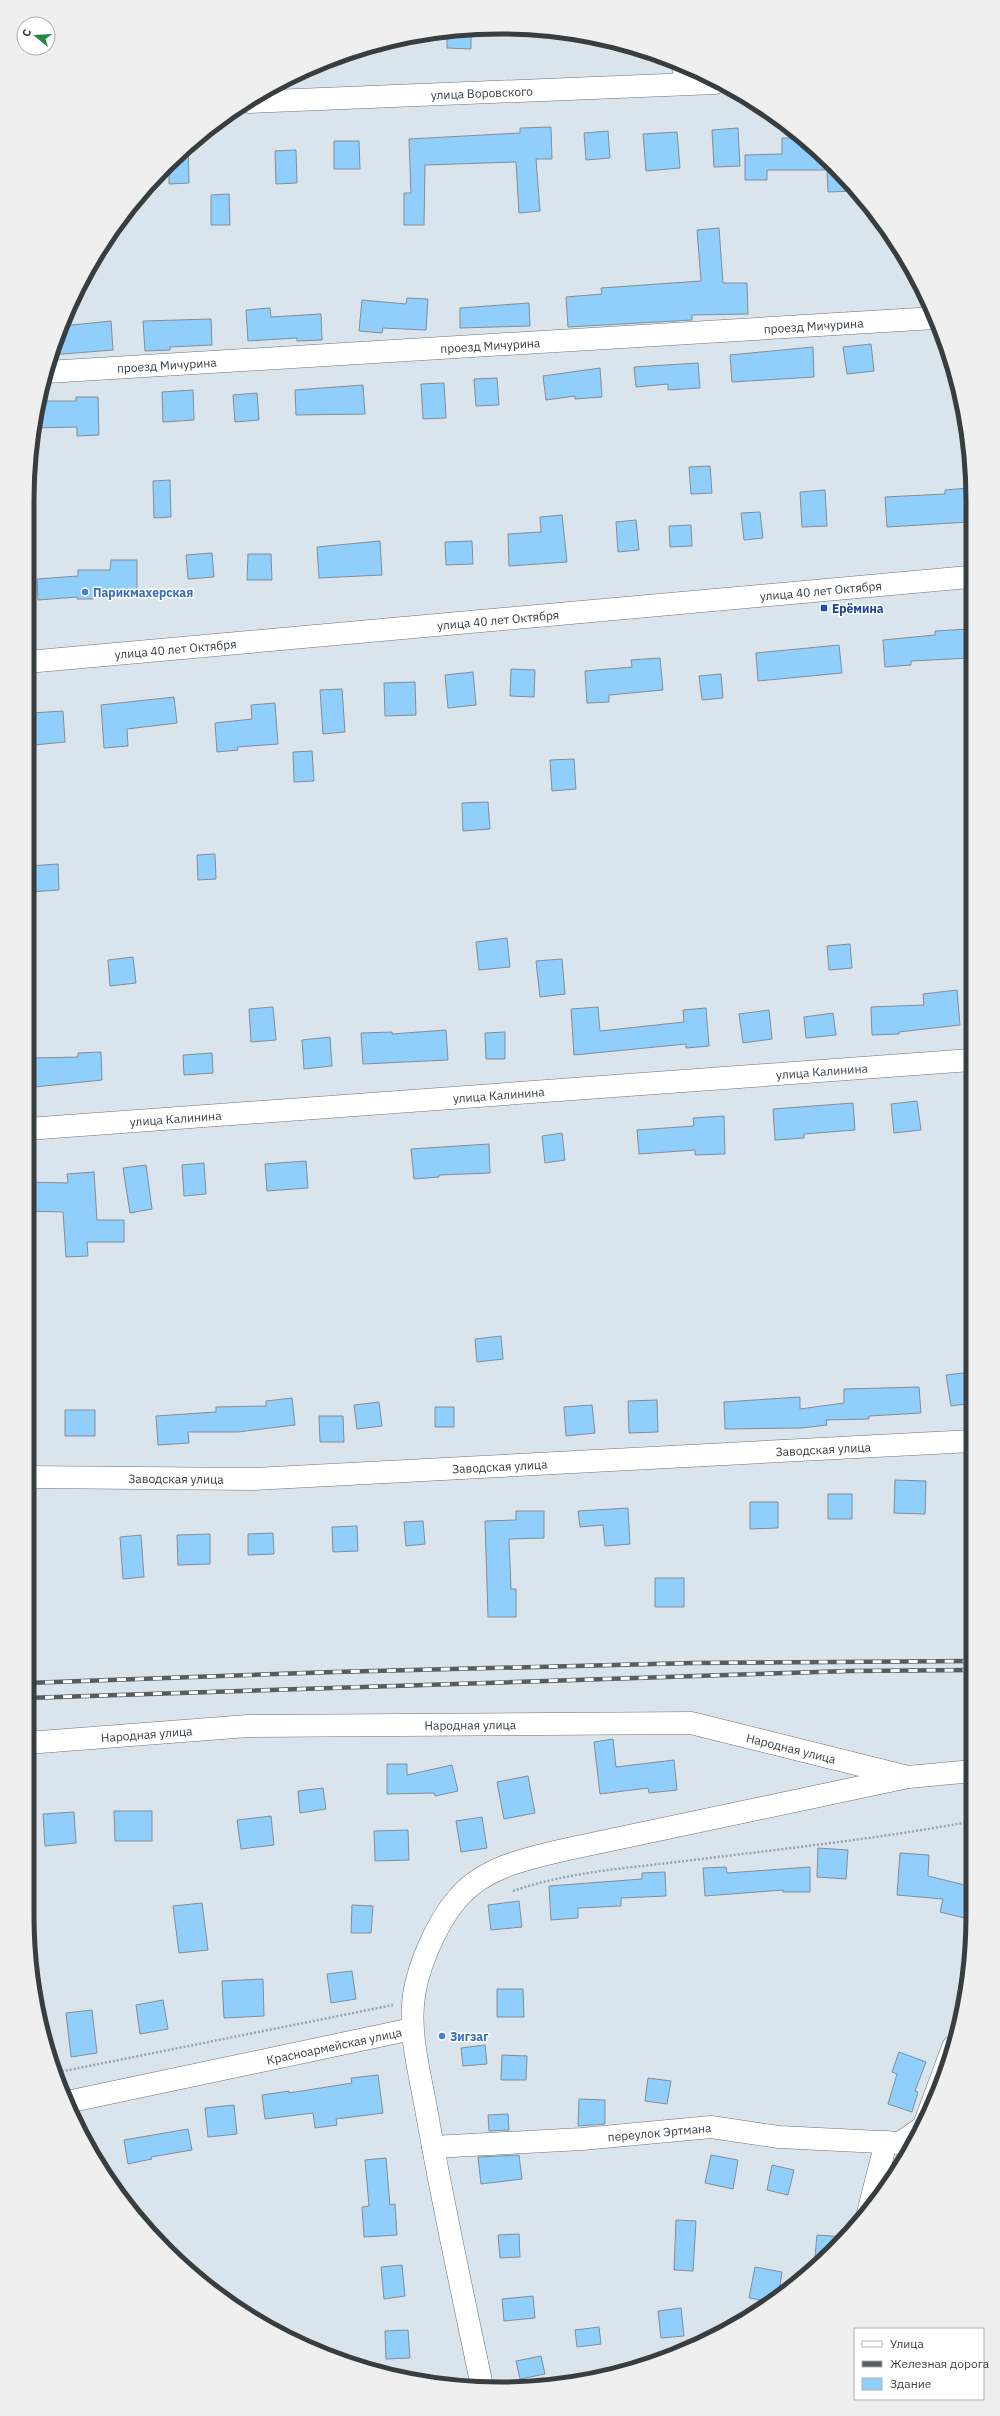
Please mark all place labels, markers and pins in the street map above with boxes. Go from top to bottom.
place label: Парикмахерская [93,585,193,600]
marker: Парикмахерская [80,587,90,597]
place label: Ерёмина [832,601,884,616]
marker: Ерёмина [819,603,829,613]
place label: Зигзаг [450,2029,489,2044]
marker: Зигзаг [437,2031,447,2041]

